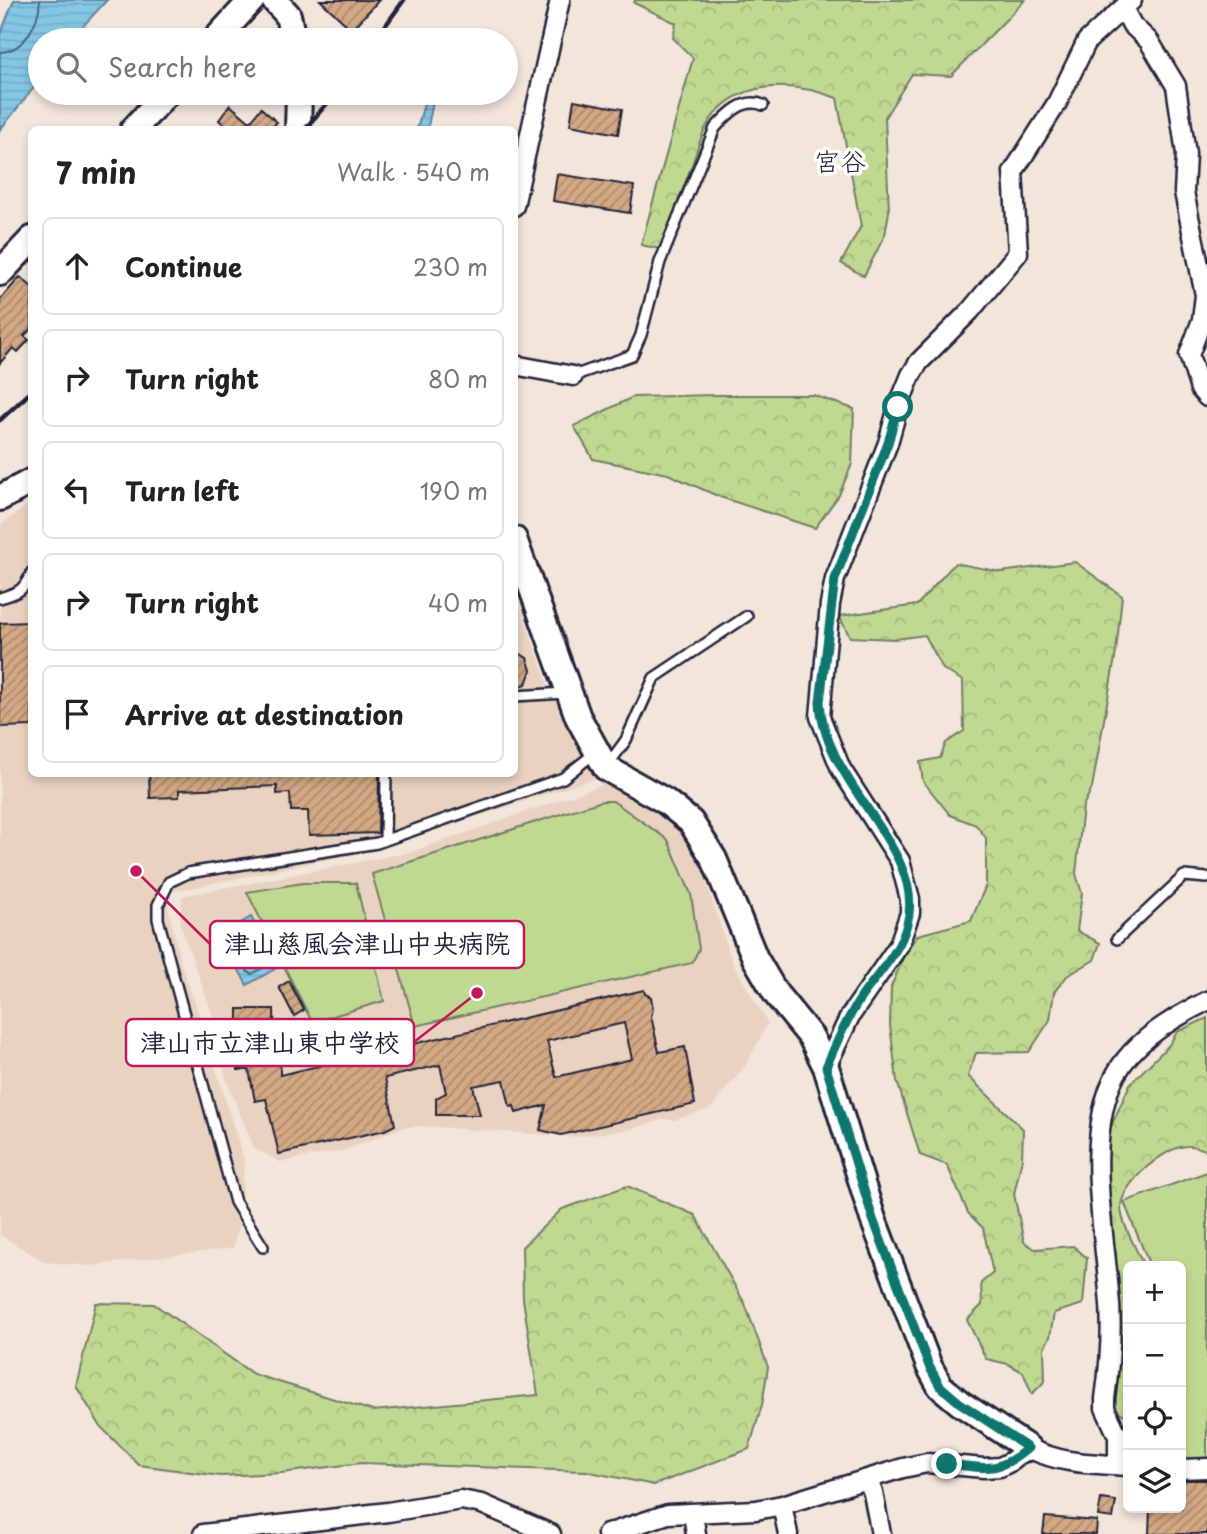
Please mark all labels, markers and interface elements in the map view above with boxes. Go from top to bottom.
search box [28,28,518,105]
text: Search here [108,47,257,86]
icon: search [52,48,90,86]
district label: 宮谷 [814,141,866,180]
text: 7 min [56,149,137,194]
text: Walk · 540 m [337,154,490,189]
icon: ahead [58,247,96,285]
text: Continue [125,247,242,286]
text: 230 m [413,249,488,284]
icon: right [58,359,96,397]
text: Turn right [125,359,259,398]
text: 80 m [428,361,488,396]
route start [882,391,913,422]
icon: left [58,471,96,509]
text: Turn left [125,471,240,510]
text: 190 m [420,473,488,508]
icon: right [58,583,96,621]
text: Turn right [125,583,259,622]
text: 40 m [428,585,488,620]
icon: arrive [58,695,96,733]
text: Arrive at destination [125,695,404,734]
callout: 津山慈風会津山中央病院 [210,921,524,968]
text: 津山慈風会津山中央病院 [224,923,510,962]
callout: 津山市立津山東中学校 [126,1019,414,1066]
text: 津山市立津山東中学校 [140,1022,400,1061]
map controls [1123,1261,1186,1513]
button: + [1123,1261,1186,1324]
button: − [1123,1324,1186,1387]
button: locate [1123,1387,1186,1450]
route end [931,1448,962,1479]
button: layers [1123,1450,1186,1513]

